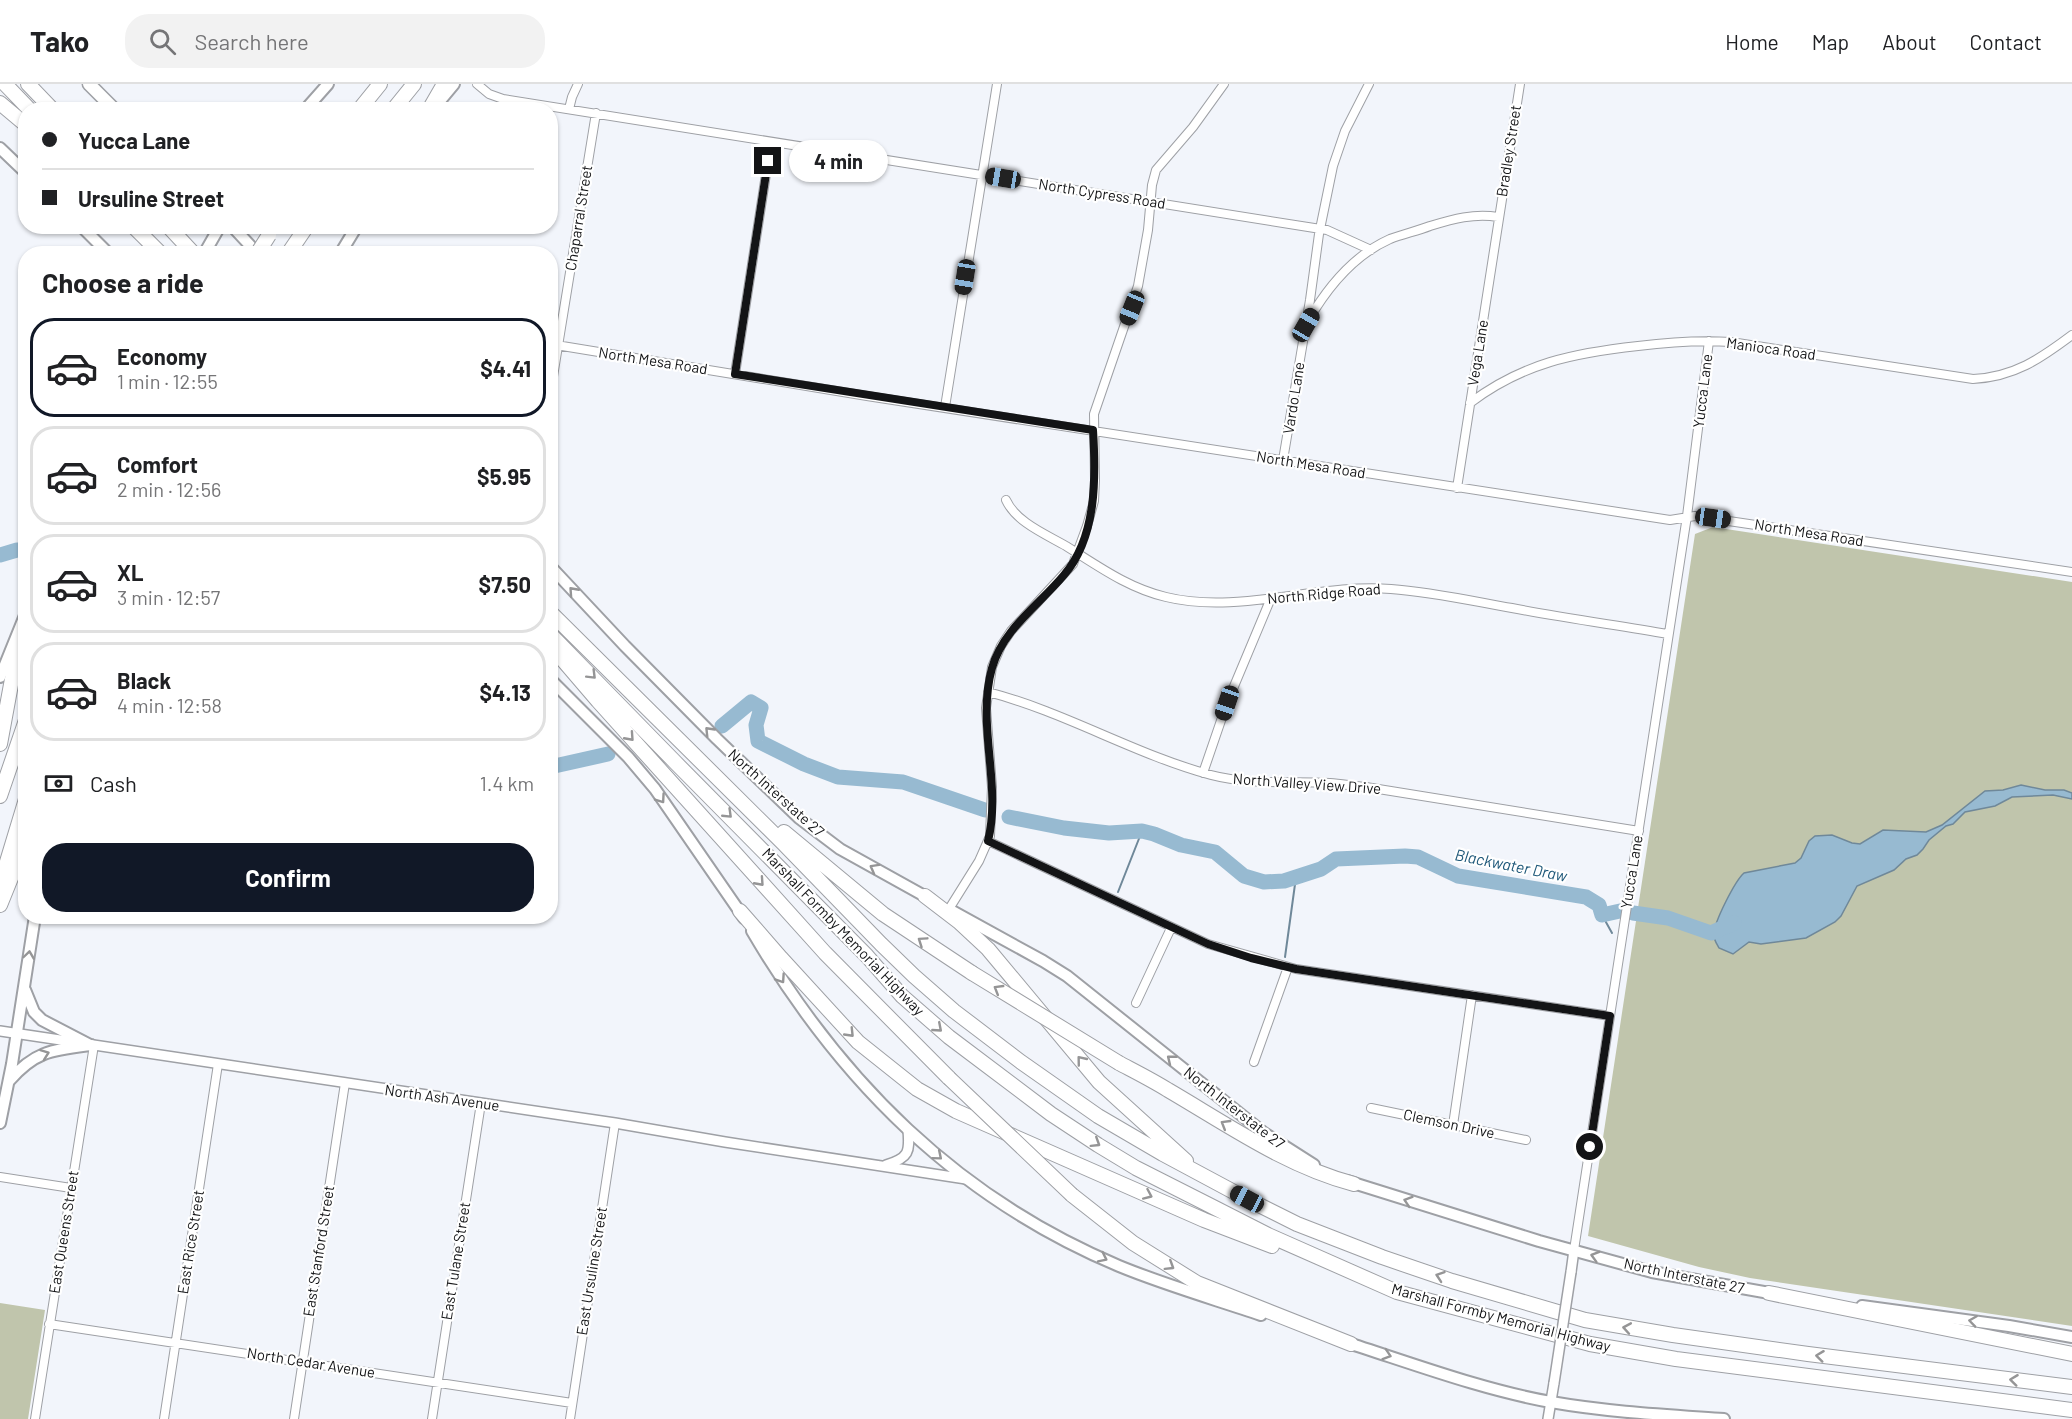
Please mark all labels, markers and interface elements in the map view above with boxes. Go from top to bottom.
search box [125,14,545,68]
text: Tako [30,24,89,58]
icon: search [146,25,179,58]
text: Search here [194,28,309,54]
text: Home [1725,29,1779,54]
text: Map [1812,29,1849,54]
text: About [1882,29,1937,54]
text: Contact [1970,29,2042,54]
street label: Bradley Street [1492,104,1524,198]
text: Yucca Lane [78,127,190,153]
callout: 4 min [789,140,888,182]
route end [754,147,781,174]
text: 4 min [814,149,863,173]
street label: Chaparral Street [561,164,595,272]
car [984,166,1022,190]
street label: North Cypress Road [1037,174,1167,212]
text: Ursuline Street [78,185,224,211]
car [953,258,977,296]
text: Choose a ride [42,266,204,298]
car [1117,288,1147,328]
car [1289,305,1323,345]
street label: Vega Lane [1463,318,1491,387]
street label: Manioca Road [1725,333,1817,363]
icon: car [45,341,99,395]
text: Economy [117,343,207,369]
street label: North Mesa Road [597,343,709,378]
street label: Yucca Lane [1689,353,1715,429]
text: $4.41 [480,355,531,381]
street label: Vardo Lane [1278,361,1308,435]
text: 1 min · 12:55 [117,369,218,393]
street label: North Mesa Road [1255,447,1367,482]
icon: car [45,449,99,503]
text: Comfort [117,451,198,477]
text: $5.95 [477,463,531,489]
text: 2 min · 12:56 [117,477,221,501]
car [1694,507,1732,529]
street label: North Mesa Road [1753,515,1865,550]
icon: car [45,557,99,611]
text: XL [117,559,143,585]
text: $7.50 [479,571,531,597]
street label: North Ridge Road [1266,579,1381,607]
text: 3 min · 12:57 [117,585,220,609]
one-way arrow [569,587,580,598]
icon: car [45,665,99,719]
text: Black [117,667,171,693]
one-way arrow [584,668,595,679]
text: $4.13 [479,679,531,705]
car [1213,683,1241,723]
text: 4 min · 12:58 [117,693,222,717]
one-way arrow [705,727,716,738]
one-way arrow [623,730,634,741]
street label: North Interstate 27 [725,744,828,840]
icon: cash [42,767,75,800]
street label: North Valley View Drive [1232,769,1382,797]
text: Cash [90,770,137,796]
text: 1.4 km [480,771,534,795]
one-way arrow [654,792,665,803]
one-way arrow [721,807,732,818]
street label: Yucca Lane [1616,834,1646,910]
button: Confirm [42,843,534,912]
street label: Marshall Formby Memorial Highway [759,844,929,1019]
water label: Blackwater Draw [1453,844,1570,885]
one-way arrow [870,864,880,875]
one-way arrow [753,875,764,886]
one-way arrow [918,937,929,948]
one-way arrow [23,951,35,960]
one-way arrow [774,973,785,984]
one-way arrow [994,984,1004,996]
one-way arrow [931,1021,942,1032]
one-way arrow [842,1025,853,1036]
one-way arrow [38,1049,49,1061]
one-way arrow [1167,1055,1178,1066]
one-way arrow [1077,1056,1088,1067]
street label: North Interstate 27 [1181,1062,1289,1152]
street label: North Ash Avenue [384,1080,501,1114]
street label: Clemson Drive [1402,1105,1496,1141]
one-way arrow [1221,1120,1231,1132]
route start [1576,1133,1603,1160]
one-way arrow [1090,1135,1100,1147]
one-way arrow [931,1149,942,1160]
street label: East Queens Street [44,1169,82,1295]
car [1227,1183,1267,1215]
street label: East Stanford Street [299,1184,337,1318]
one-way arrow [1141,1188,1152,1200]
street label: East Rice Street [173,1189,207,1295]
one-way arrow [1403,1196,1414,1208]
street label: East Tulane Street [437,1200,473,1321]
street label: East Ursuline Street [572,1205,610,1336]
one-way arrow [1097,1251,1108,1263]
one-way arrow [1590,1251,1601,1263]
street label: North Interstate 27 [1622,1253,1746,1297]
one-way arrow [1164,1258,1174,1270]
one-way arrow [1435,1271,1445,1284]
street label: Marshall Formby Memorial Highway [1390,1279,1613,1355]
one-way arrow [1968,1315,1977,1327]
one-way arrow [1623,1322,1633,1335]
street label: North Cedar Avenue [246,1343,377,1381]
one-way arrow [1381,1348,1392,1360]
one-way arrow [1816,1350,1825,1362]
one-way arrow [2009,1374,2019,1386]

